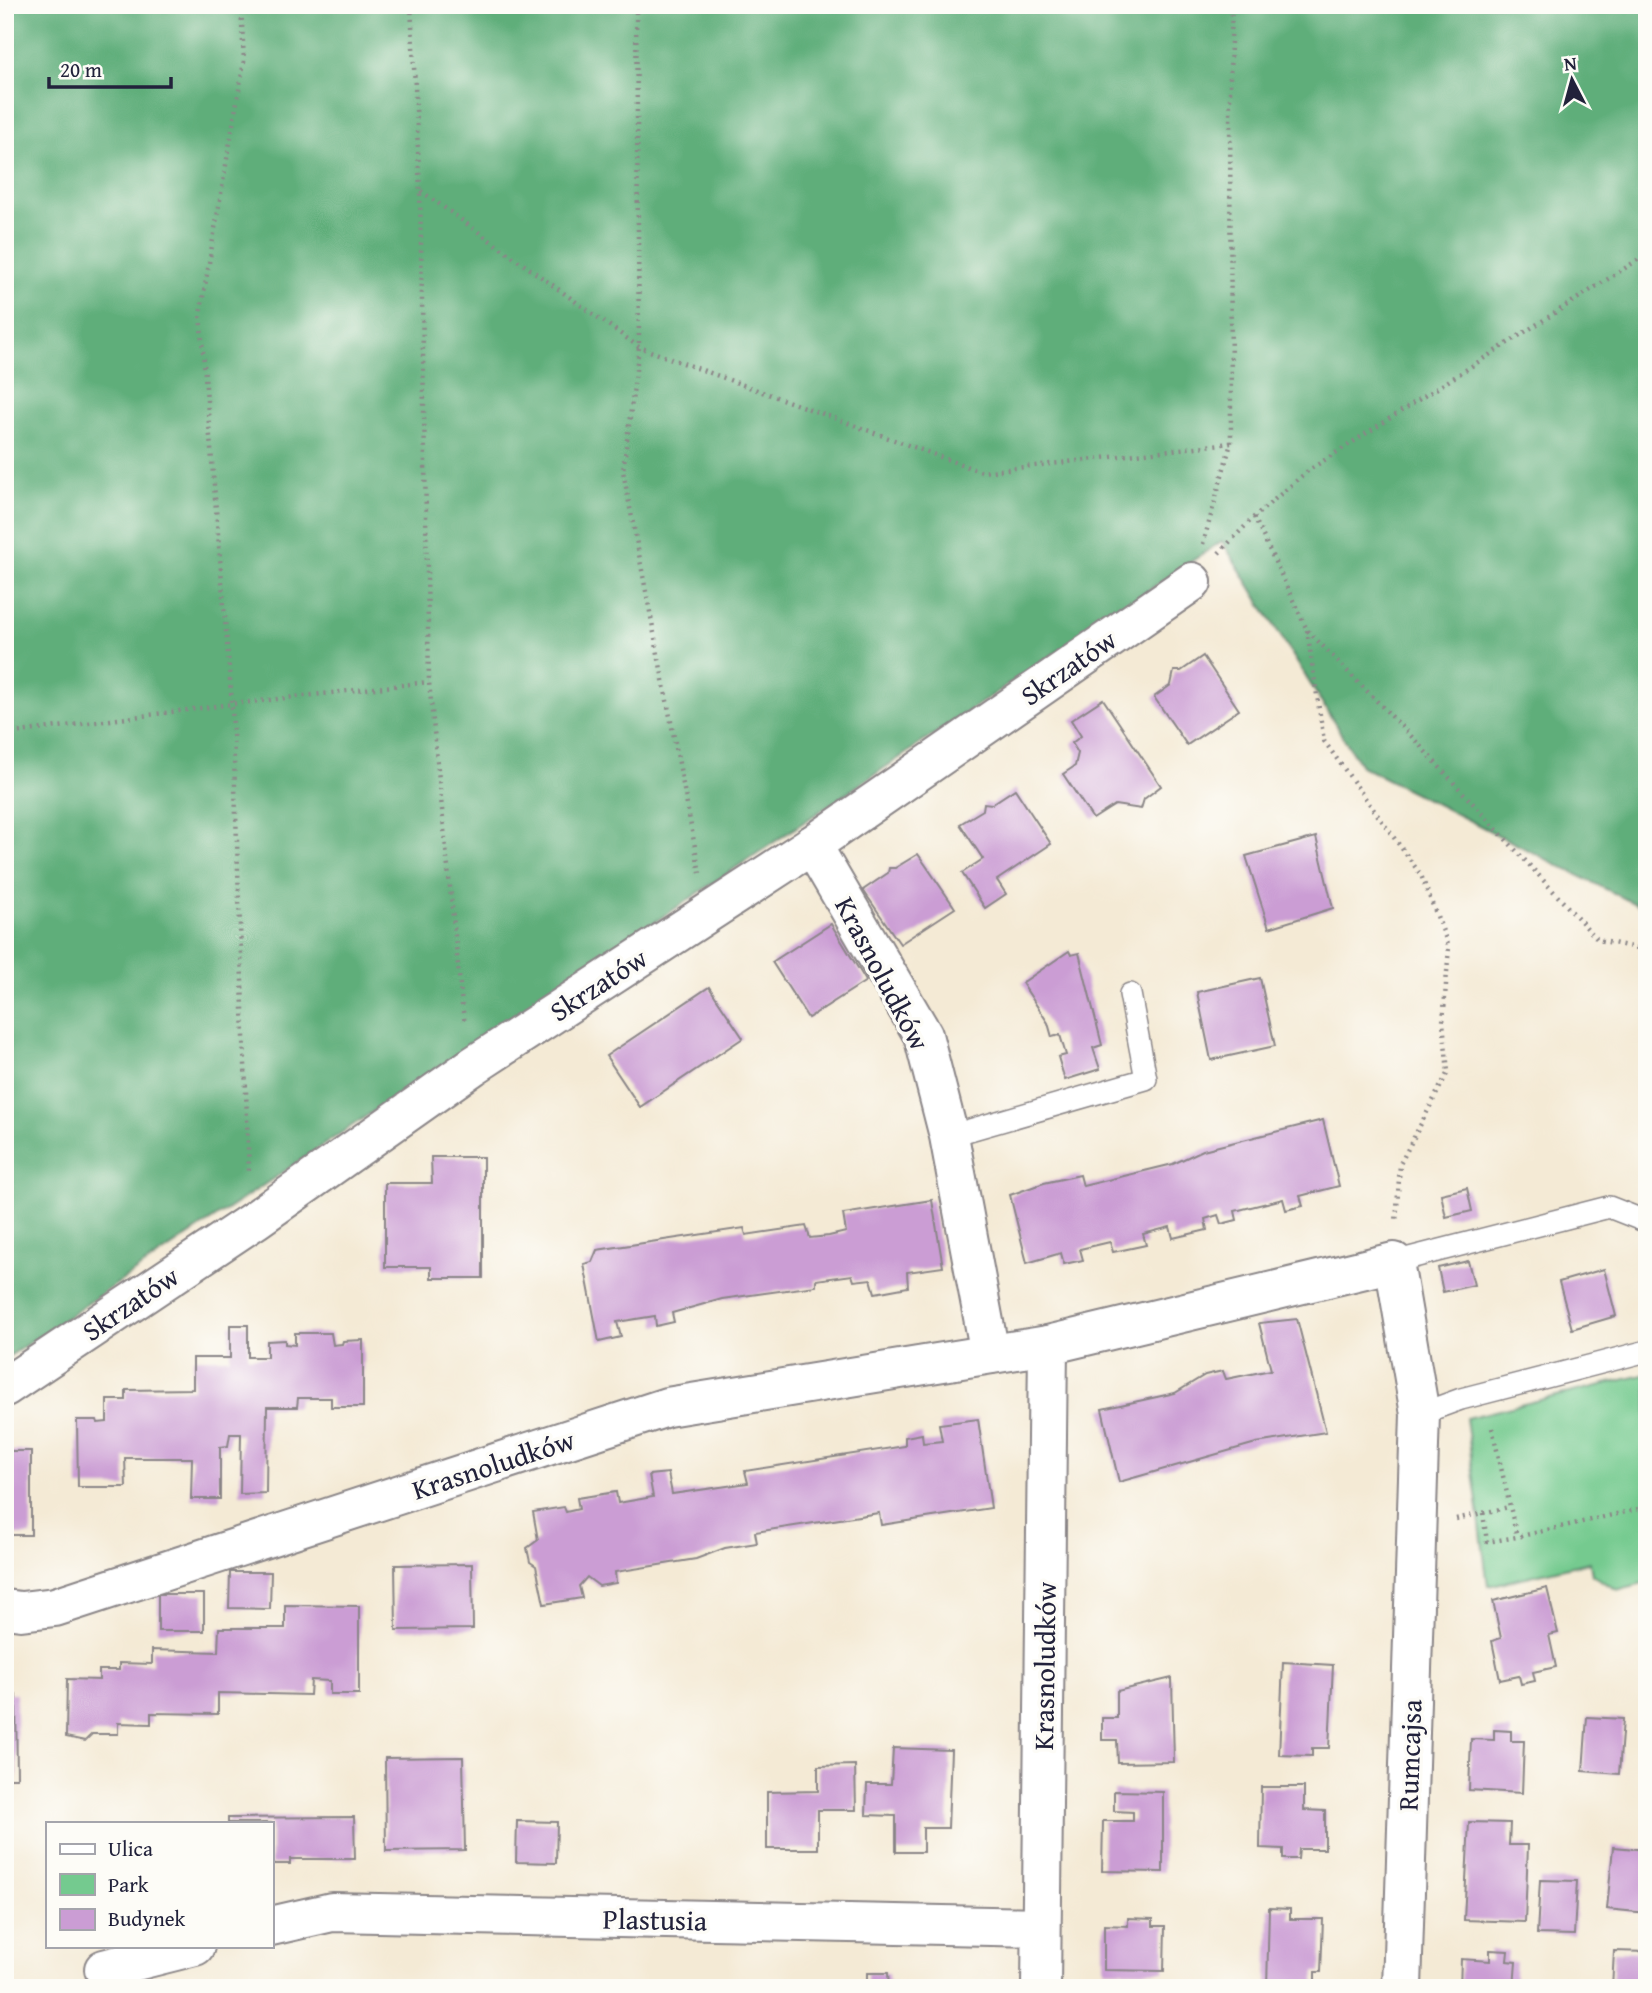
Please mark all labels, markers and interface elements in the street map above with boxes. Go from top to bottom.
scale bar [49,46,172,90]
north arrow [1536,46,1606,116]
text: N [1562,48,1578,78]
text: 20 m [60,54,102,85]
street label: Skrzatów [1012,619,1124,715]
street label: Krasnoludków [825,889,941,1057]
street label: Skrzatów [541,937,655,1031]
street label: Skrzatów [73,1255,187,1350]
street label: Krasnoludków [407,1418,580,1510]
street label: Krasnoludków [1022,1581,1066,1751]
street label: Rumcajsa [1387,1698,1431,1812]
legend [46,1822,273,1948]
text: Ulica [108,1833,153,1864]
text: Park [108,1869,149,1900]
street label: Plastusia [602,1898,708,1940]
text: Budynek [108,1903,186,1934]

